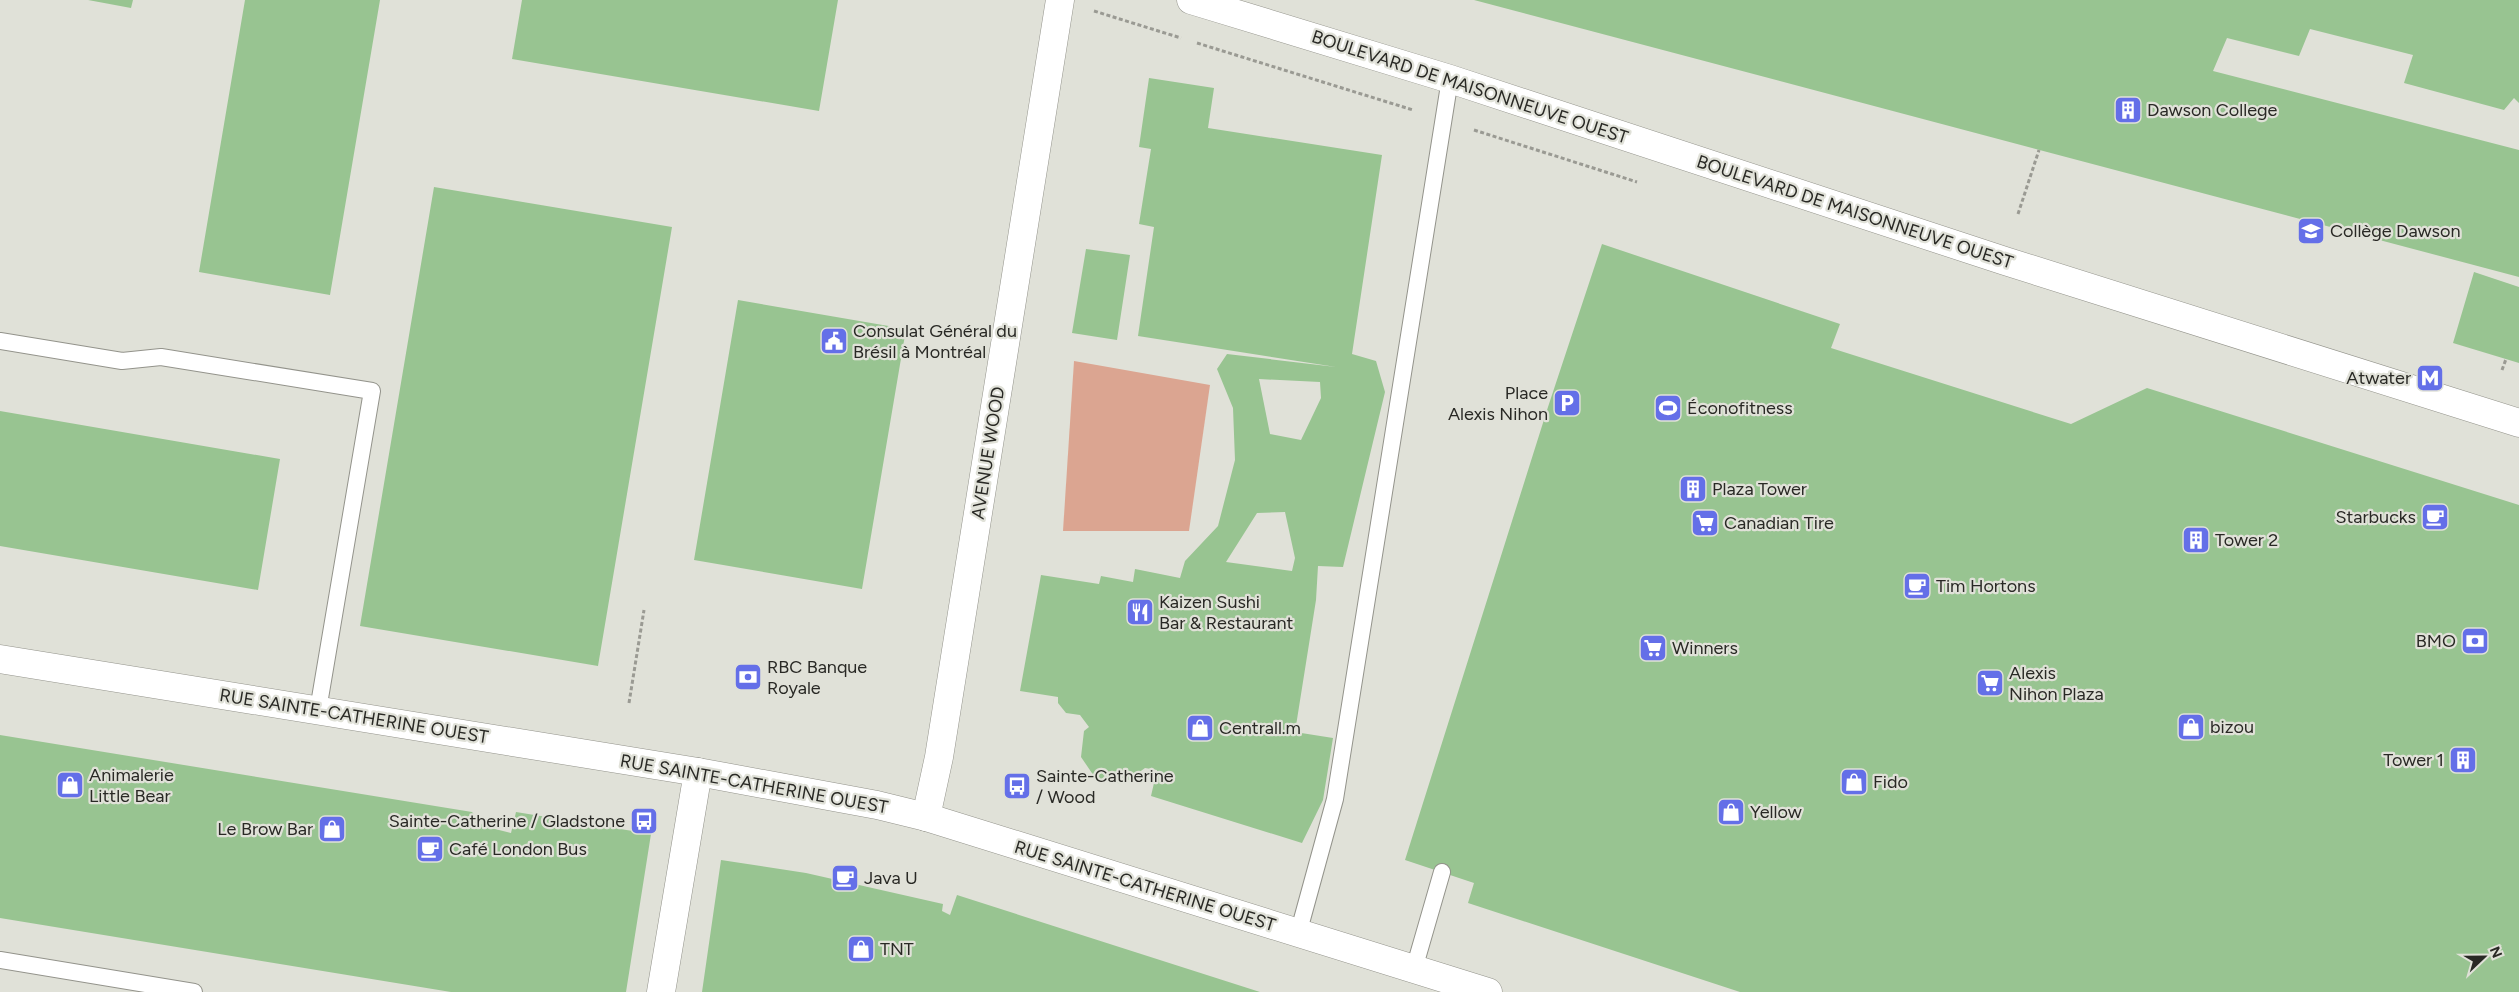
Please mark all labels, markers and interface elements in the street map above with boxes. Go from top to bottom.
street label: BOULEVARD DE MAISONNEUVE OUEST [1309,25,1631,149]
building icon: Dawson College [2113,95,2143,125]
place label: Dawson College [2147,99,2278,121]
street label: BOULEVARD DE MAISONNEUVE OUEST [1694,150,2016,274]
school or university icon: Collège Dawson [2296,216,2326,246]
place label: Collège Dawson [2330,220,2460,242]
place label: Consulat Général du Brésil à Montréal [853,320,1017,363]
public building icon: Consulat Général du Brésil à Montréal [819,326,849,356]
metro station icon: Atwater [2415,363,2445,393]
place label: Atwater [2346,367,2411,389]
place label: Place Alexis Nihon [1448,382,1548,425]
street label: AVENUE WOOD [967,385,1009,521]
parking icon: Place Alexis Nihon [1552,388,1582,418]
sports icon: Éconofitness [1653,393,1683,423]
place label: Éconofitness [1687,397,1793,419]
building icon: Plaza Tower [1678,474,1708,504]
place label: Plaza Tower [1712,478,1807,500]
cafe icon: Starbucks [2420,502,2450,532]
place label: Starbucks [2335,506,2416,528]
supermarket icon: Canadian Tire [1690,508,1720,538]
place label: Canadian Tire [1724,512,1834,534]
building icon: Tower 2 [2181,525,2211,555]
place label: Tower 2 [2215,529,2278,551]
cafe icon: Tim Hortons [1902,571,1932,601]
place label: Tim Hortons [1936,575,2036,597]
place label: Kaizen Sushi Bar & Restaurant [1159,591,1294,634]
restaurant icon: Kaizen Sushi Bar & Restaurant [1125,597,1155,627]
bank icon: BMO [2460,626,2490,656]
place label: BMO [2416,630,2456,652]
supermarket icon: Winners [1638,633,1668,663]
place label: Winners [1672,637,1738,659]
place label: RBC Banque Royale [767,656,867,699]
bank icon: RBC Banque Royale [733,662,763,692]
place label: Alexis Nihon Plaza [2009,662,2104,705]
supermarket icon: Alexis Nihon Plaza [1975,668,2005,698]
street label: RUE SAINTE-CATHERINE OUEST [218,684,490,748]
shop icon: bizou [2176,712,2206,742]
shop icon: Centrall.m [1185,713,1215,743]
place label: bizou [2210,716,2254,738]
place label: Centrall.m [1219,717,1301,739]
building icon: Tower 1 [2448,745,2478,775]
place label: Tower 1 [2383,749,2444,771]
street label: RUE SAINTE-CATHERINE OUEST [618,750,890,818]
place label: Animalerie Little Bear [89,764,174,807]
place label: Sainte-Catherine / Wood [1036,765,1174,808]
shop icon: Fido [1839,767,1869,797]
shop icon: Animalerie Little Bear [55,770,85,800]
bus stop icon: Sainte-Catherine / Wood [1002,771,1032,801]
place label: Fido [1873,771,1908,793]
shop icon: Yellow [1716,797,1746,827]
place label: Yellow [1750,801,1802,823]
bus stop icon: Sainte-Catherine / Gladstone [629,806,659,836]
place label: Sainte-Catherine / Gladstone [389,810,625,832]
shop icon: Le Brow Bar [317,814,347,844]
place label: Le Brow Bar [217,818,313,840]
cafe icon: Café London Bus [415,834,445,864]
street label: RUE SAINTE-CATHERINE OUEST [1012,836,1278,936]
place label: Café London Bus [449,838,587,860]
cafe icon: Java U [830,863,860,893]
place label: Java U [864,867,918,889]
north arrow [2459,932,2509,982]
shop icon: TNT [846,934,876,964]
place label: TNT [880,938,914,960]
text: N [2486,944,2505,961]

